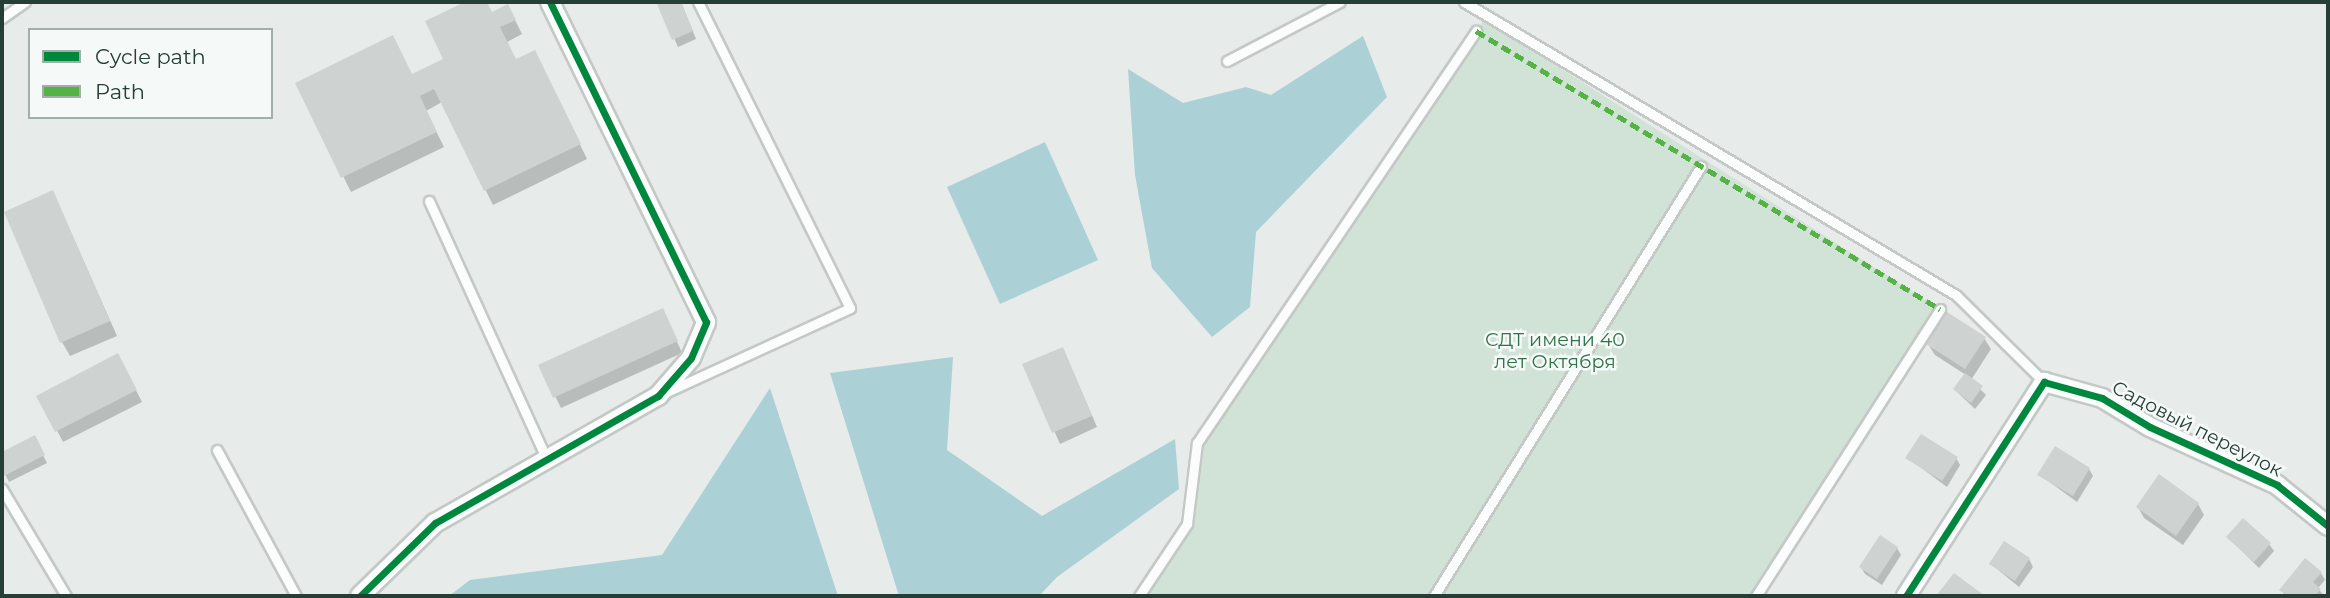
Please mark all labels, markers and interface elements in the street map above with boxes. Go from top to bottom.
legend [28,28,273,119]
text: Cycle path [95,44,206,69]
text: Path [95,79,145,104]
park label: СДТ имени 40 лет Октября [1485,329,1625,373]
street label: Садовый переулок [2108,376,2286,482]

